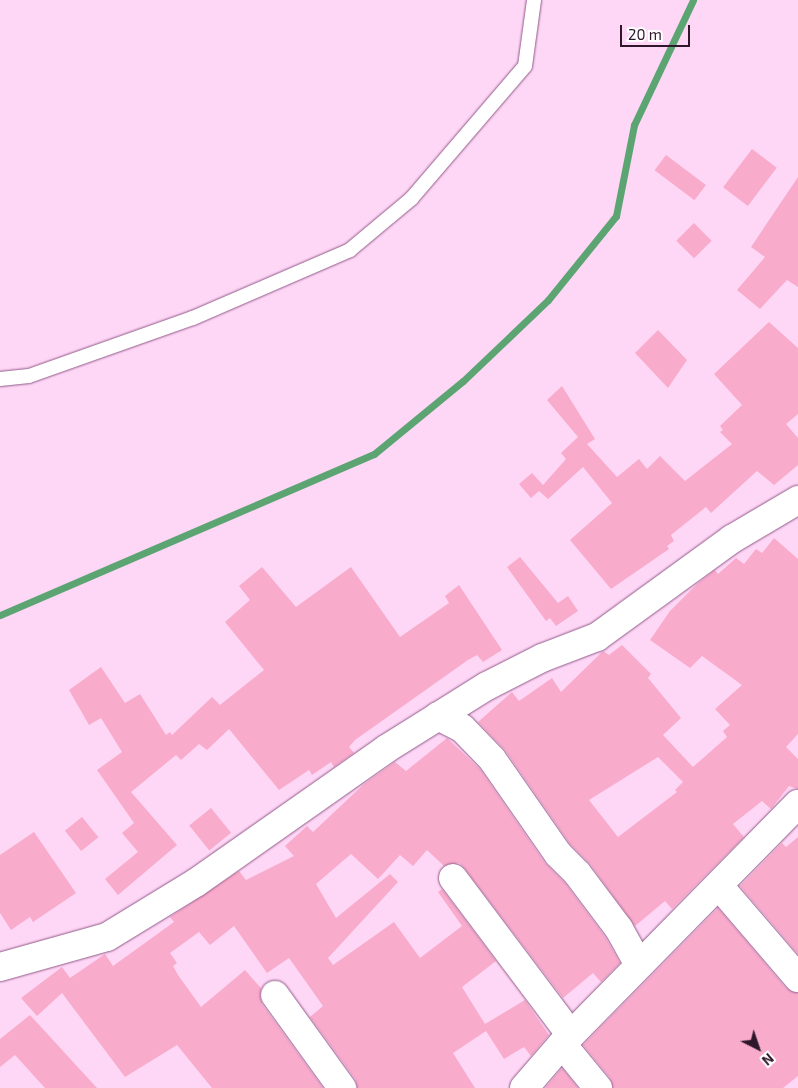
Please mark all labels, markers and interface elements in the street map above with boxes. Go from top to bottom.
scale bar [623,15,693,47]
text: 20 m [628,25,662,43]
north arrow [733,1023,783,1073]
text: N [759,1050,778,1069]

